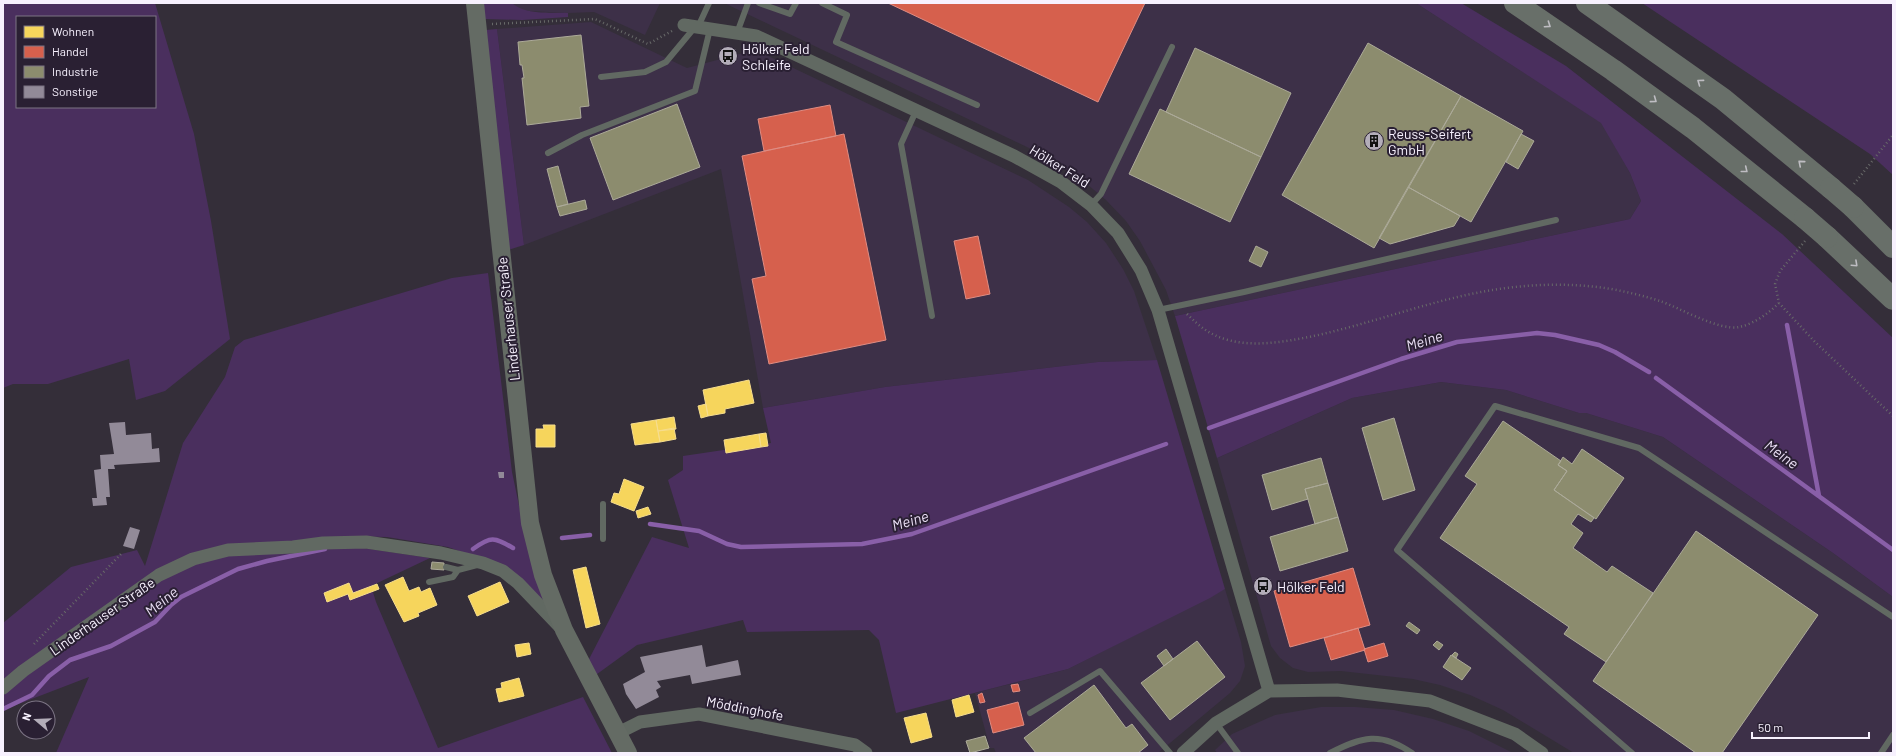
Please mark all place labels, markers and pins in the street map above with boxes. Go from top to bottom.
place label: Hölker Feld Schleife [742,40,810,73]
bus stop icon: Hölker Feld Schleife [717,45,739,67]
place label: Reuss-Seifert GmbH [1388,125,1472,158]
building icon: Reuss-Seifert GmbH [1363,130,1385,152]
bus stop icon: Hölker Feld [1252,575,1274,597]
place label: Hölker Feld [1277,578,1345,595]

